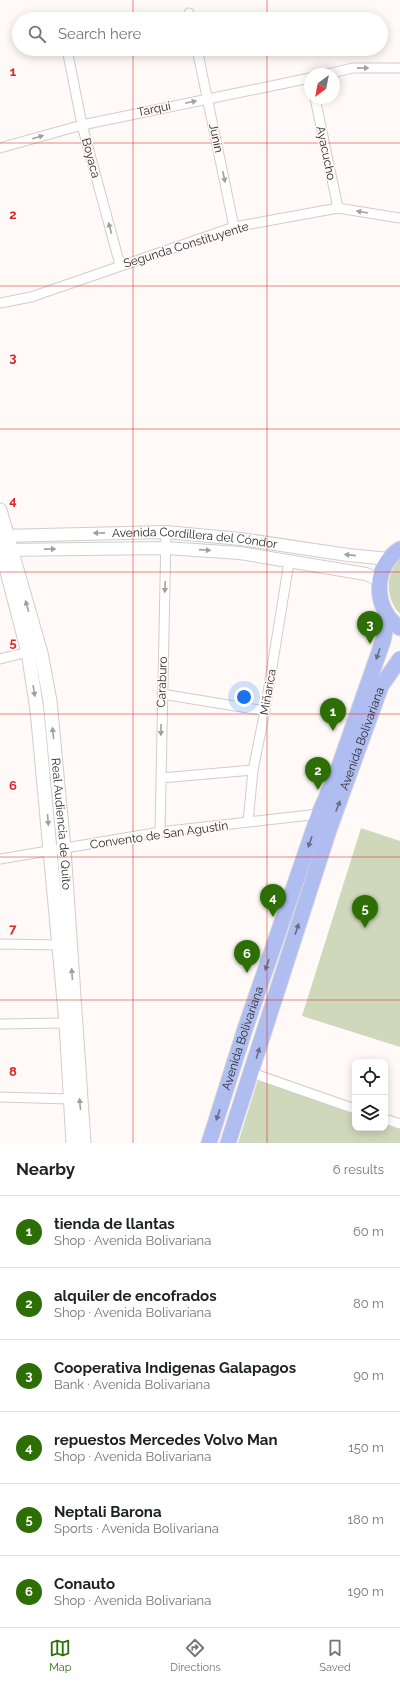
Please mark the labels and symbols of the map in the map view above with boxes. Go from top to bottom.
text: 1 [10,64,17,79]
one-way arrow [357,65,370,71]
north arrow [304,68,340,104]
one-way arrow [185,98,198,104]
street label: Tarqui [136,99,172,119]
street label: Junín [206,122,226,154]
street label: Ayacucho [313,125,339,181]
one-way arrow [32,134,44,140]
street label: Boyaca [79,136,103,180]
one-way arrow [221,171,227,184]
text: 2 [9,207,17,222]
one-way arrow [355,208,368,214]
street label: Segunda Constituyente [122,219,250,271]
one-way arrow [107,222,113,234]
text: 3 [9,350,17,365]
text: 4 [9,493,17,508]
street label: Avenida Cordillera del Cóndor [112,525,279,551]
one-way arrow [93,530,105,537]
one-way arrow [44,546,57,552]
one-way arrow [199,547,211,554]
one-way arrow [344,552,356,559]
one-way arrow [162,581,168,594]
one-way arrow [24,600,30,612]
pin: 3 [357,611,383,644]
text: 5 [9,635,17,650]
one-way arrow [375,649,381,661]
street label: Caraburo [154,656,170,708]
street label: Miñarica [257,668,279,716]
one-way arrow [32,685,38,697]
street label: Avenida Bolivariana [337,685,387,792]
your location [234,687,254,707]
pin: 1 [320,698,346,731]
one-way arrow [158,724,164,737]
one-way arrow [50,727,57,739]
street label: Real Audiencia de Quito [48,757,74,890]
pin: 2 [305,757,331,790]
text: 6 [9,778,17,793]
one-way arrow [336,799,342,811]
one-way arrow [45,814,52,826]
street label: Convento de San Agustín [89,818,229,852]
one-way arrow [306,836,312,848]
pin: 4 [260,884,286,917]
pin: 5 [352,895,378,928]
text: 7 [9,921,17,936]
one-way arrow [294,923,300,935]
pin: 6 [234,940,260,973]
one-way arrow [264,959,270,971]
one-way arrow [68,968,75,980]
street label: Avenida Bolivariana [219,984,266,1092]
one-way arrow [255,1047,261,1059]
text: 8 [9,1064,17,1079]
one-way arrow [77,1098,84,1110]
one-way arrow [215,1109,221,1121]

